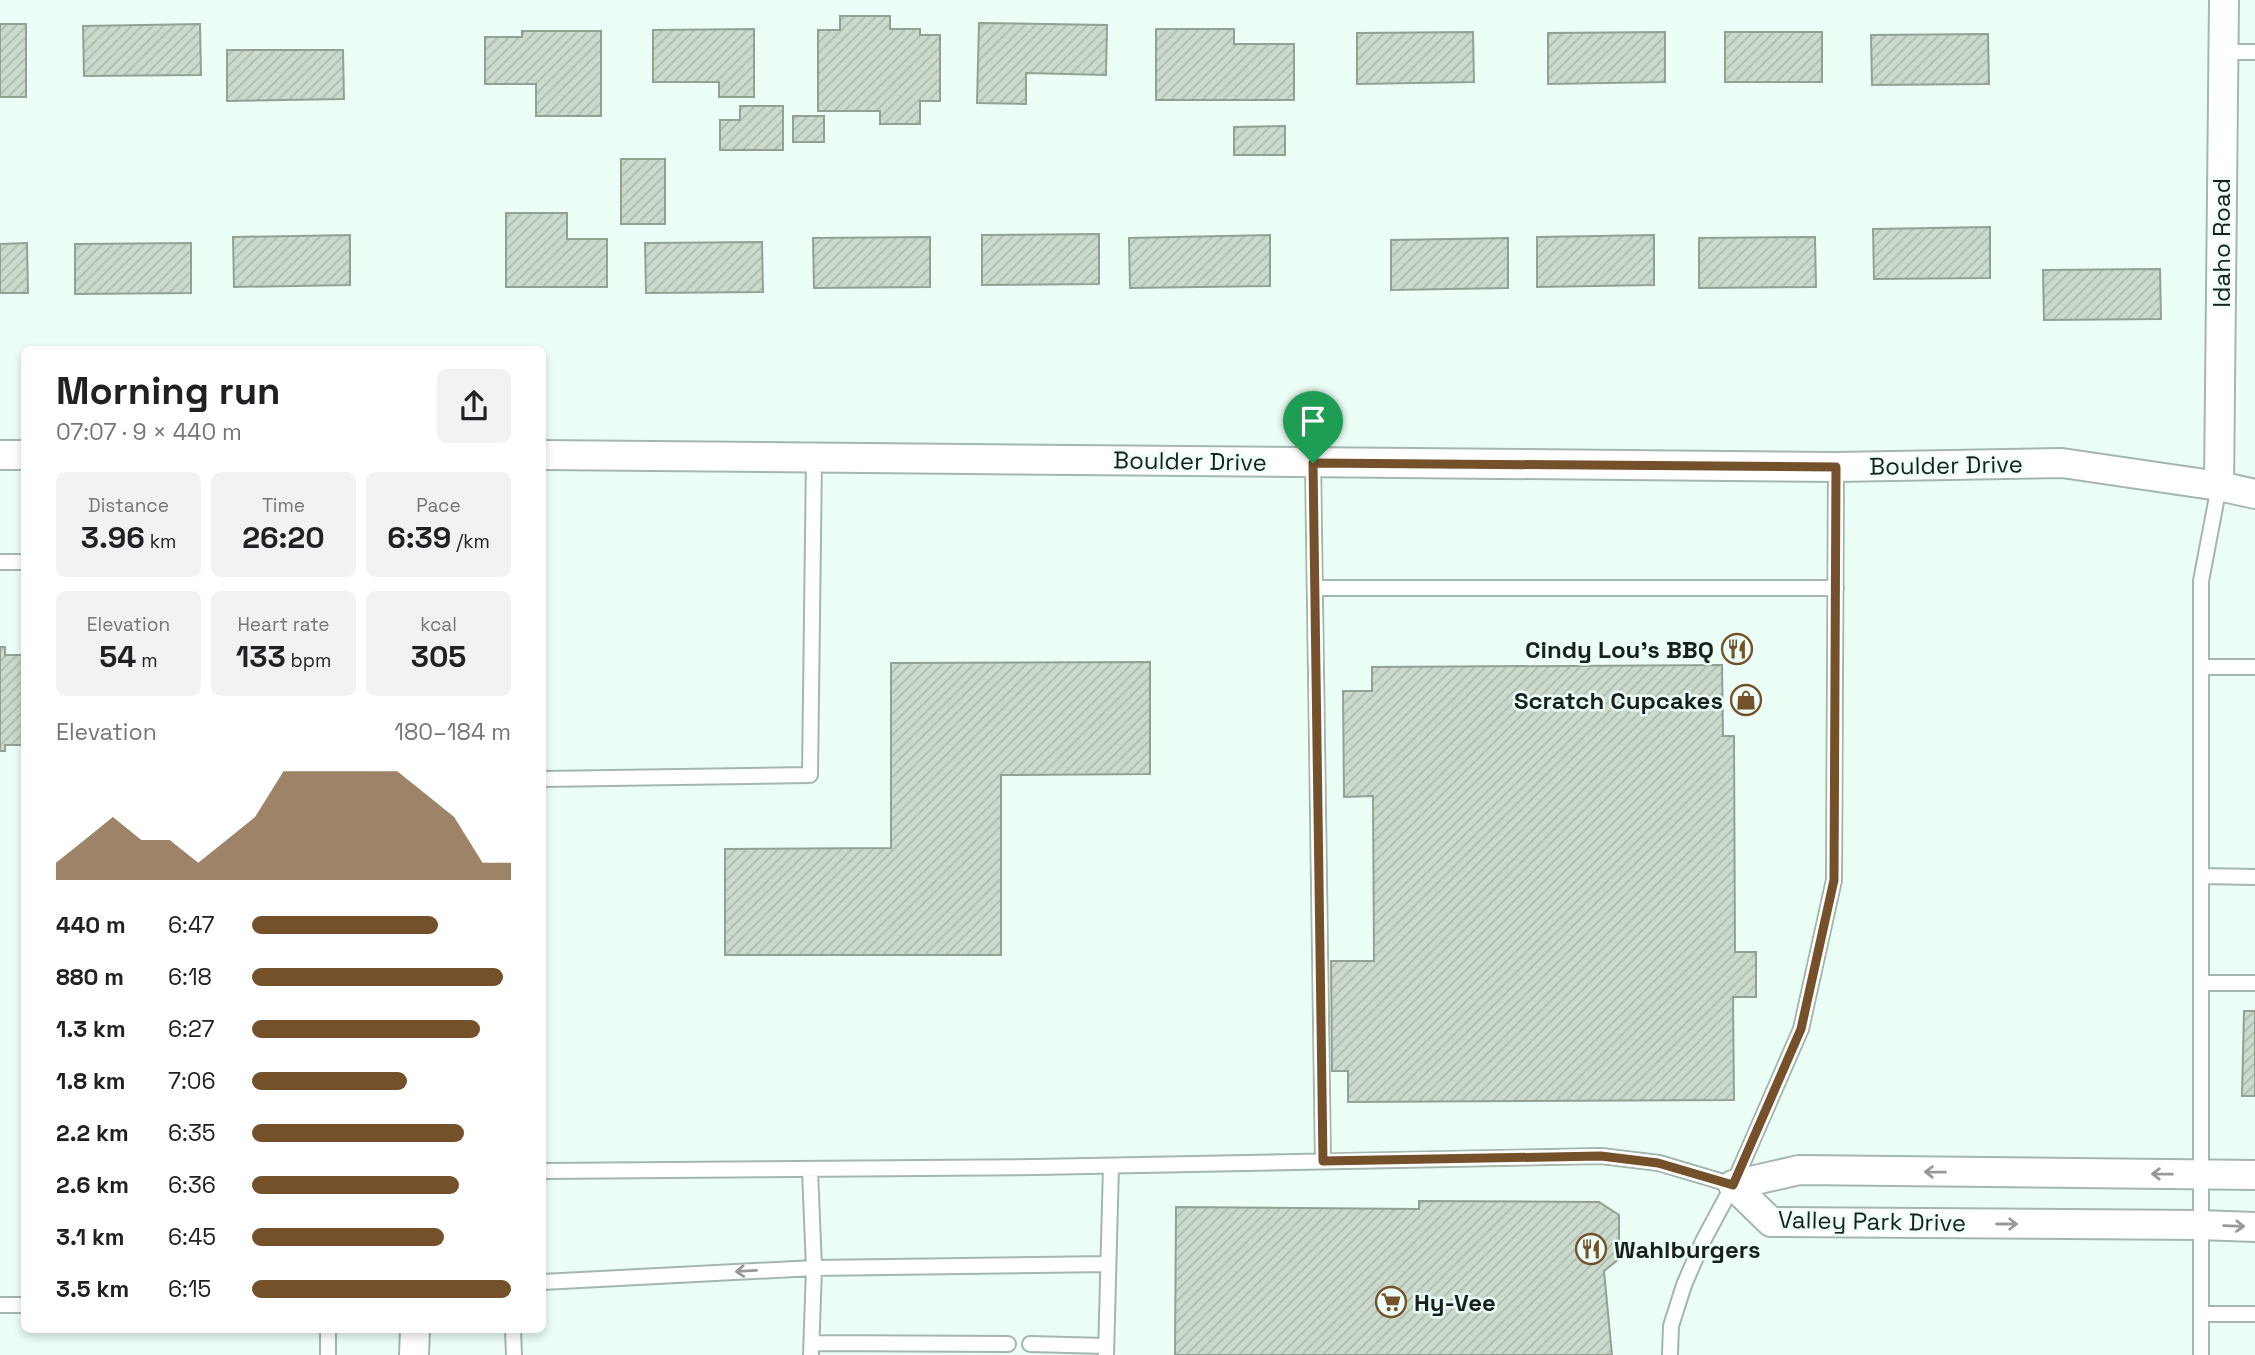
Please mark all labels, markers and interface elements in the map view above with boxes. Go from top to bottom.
street label: Idaho Road [2206,178,2237,308]
text: Morning run [56,367,281,415]
button: share [437,369,511,443]
pin [1283,391,1343,463]
icon: arrive [1294,402,1332,440]
text: 07:07 · 9 × 440 m [56,417,242,447]
street label: Boulder Drive [1113,444,1267,478]
street label: Boulder Drive [1869,448,2023,482]
text: Distance [88,493,169,518]
text: Time [262,493,305,518]
text: Pace [416,493,461,518]
text: 3.96 [81,518,145,557]
text: 26:20 [242,518,325,557]
text: 6:39 [387,518,451,557]
text: km [145,529,176,554]
text: /km [451,529,490,554]
text: Elevation [87,612,170,637]
text: Heart rate [237,612,330,637]
text: kcal [420,612,457,637]
restaurant icon: Cindy Lou's BBQ [1720,632,1754,666]
place label: Cindy Lou's BBQ [1525,634,1714,665]
text: 54 [99,637,136,676]
text: 133 [236,637,286,676]
text: 305 [411,637,466,676]
text: m [136,648,158,673]
text: bpm [286,648,331,673]
shop icon: Scratch Cupcakes [1729,683,1763,717]
place label: Scratch Cupcakes [1514,685,1723,716]
text: Elevation [56,717,157,747]
text: 180–184 m [394,717,511,747]
text: 440 m [56,910,126,940]
text: 6:47 [168,910,215,940]
text: 880 m [56,962,124,992]
text: 6:18 [168,962,212,992]
text: 1.3 km [56,1014,126,1044]
text: 6:27 [168,1014,215,1044]
text: 1.8 km [56,1066,126,1096]
text: 7:06 [168,1066,216,1096]
text: 2.2 km [56,1118,129,1148]
text: 6:35 [168,1118,216,1148]
one-way arrow [1924,1165,1947,1178]
one-way arrow [2151,1167,2174,1181]
text: 2.6 km [56,1170,129,1200]
text: 6:36 [168,1170,216,1200]
street label: Valley Park Drive [1778,1204,1966,1238]
one-way arrow [1995,1217,2018,1231]
one-way arrow [2222,1219,2245,1232]
text: 3.1 km [56,1222,125,1252]
text: 6:45 [168,1222,216,1252]
restaurant icon: Wahlburgers [1574,1232,1608,1266]
place label: Wahlburgers [1614,1234,1761,1265]
one-way arrow [735,1265,758,1278]
text: 3.5 km [56,1274,129,1304]
text: 6:15 [168,1274,211,1304]
supermarket icon: Hy-Vee [1374,1285,1408,1319]
place label: Hy-Vee [1414,1287,1496,1318]

